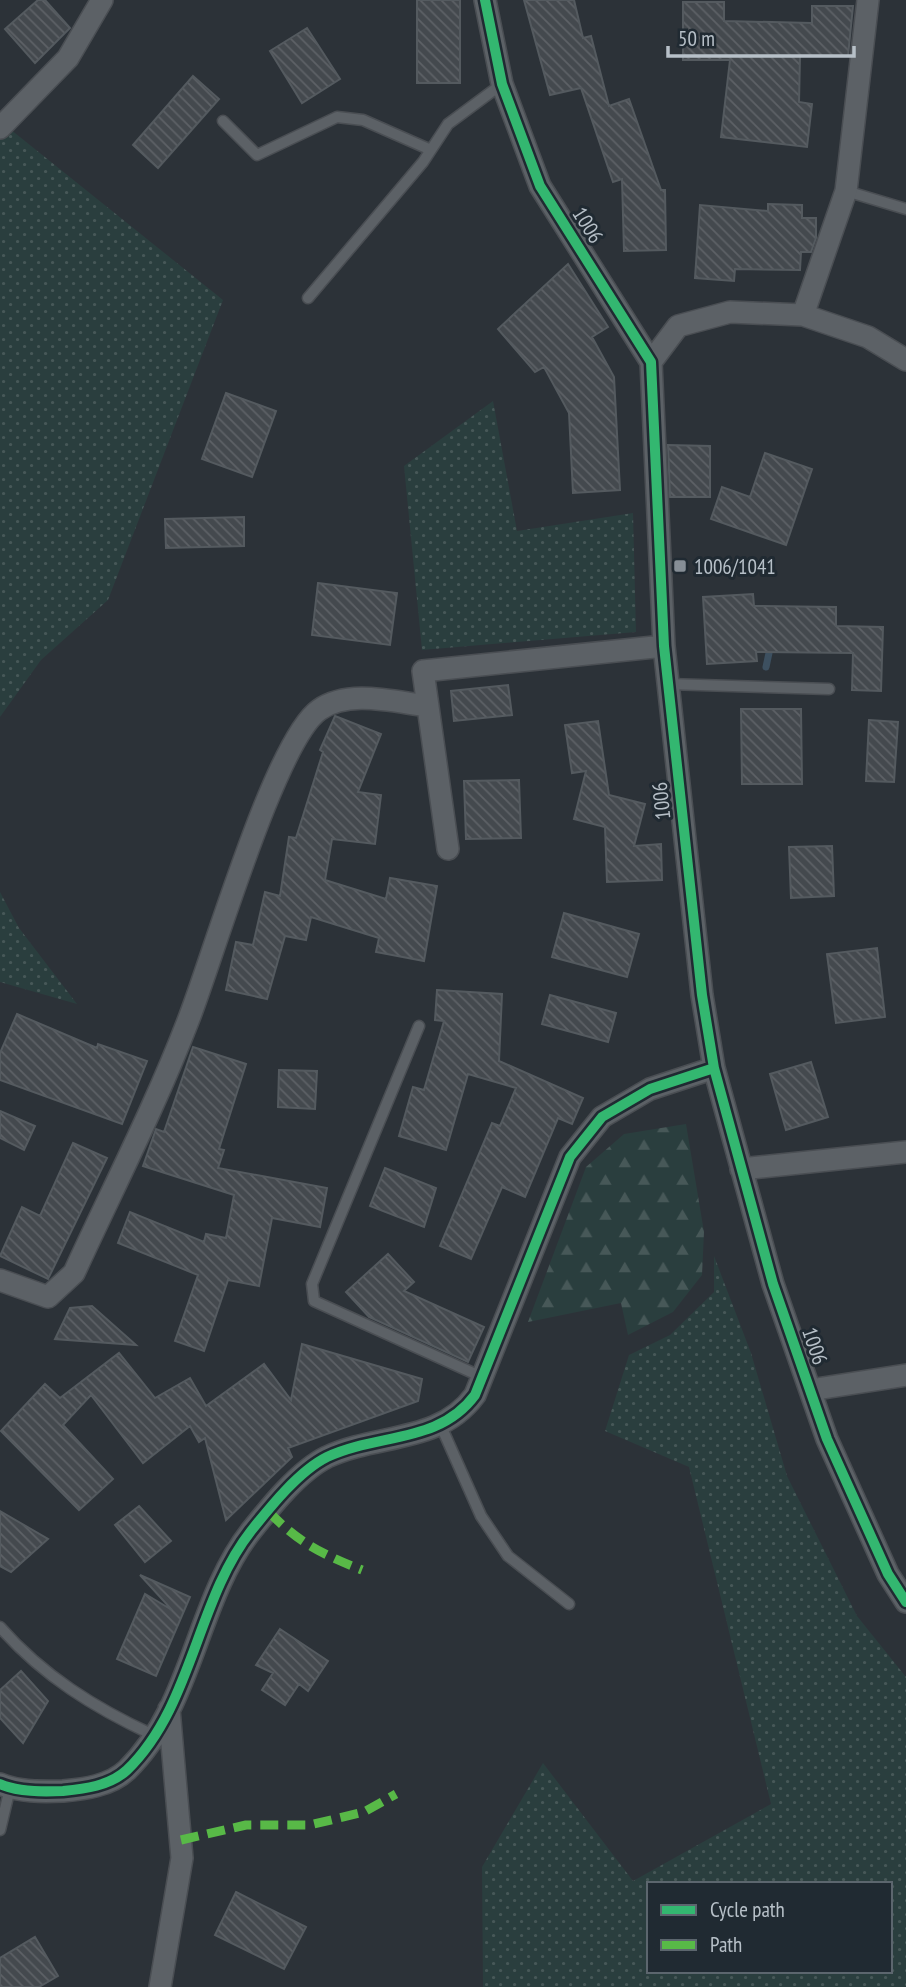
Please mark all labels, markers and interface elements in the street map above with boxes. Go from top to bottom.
scale bar [668,14,853,58]
text: 50 m [678,25,715,52]
street label: 1006 [567,202,609,248]
place label: 1006/1041 [694,553,776,580]
marker: 1006/1041 [672,558,688,574]
street label: 1006 [646,781,676,821]
street label: 1006 [796,1324,834,1368]
legend [647,1882,892,1973]
text: Cycle path [710,1896,785,1923]
text: Path [710,1931,742,1958]

